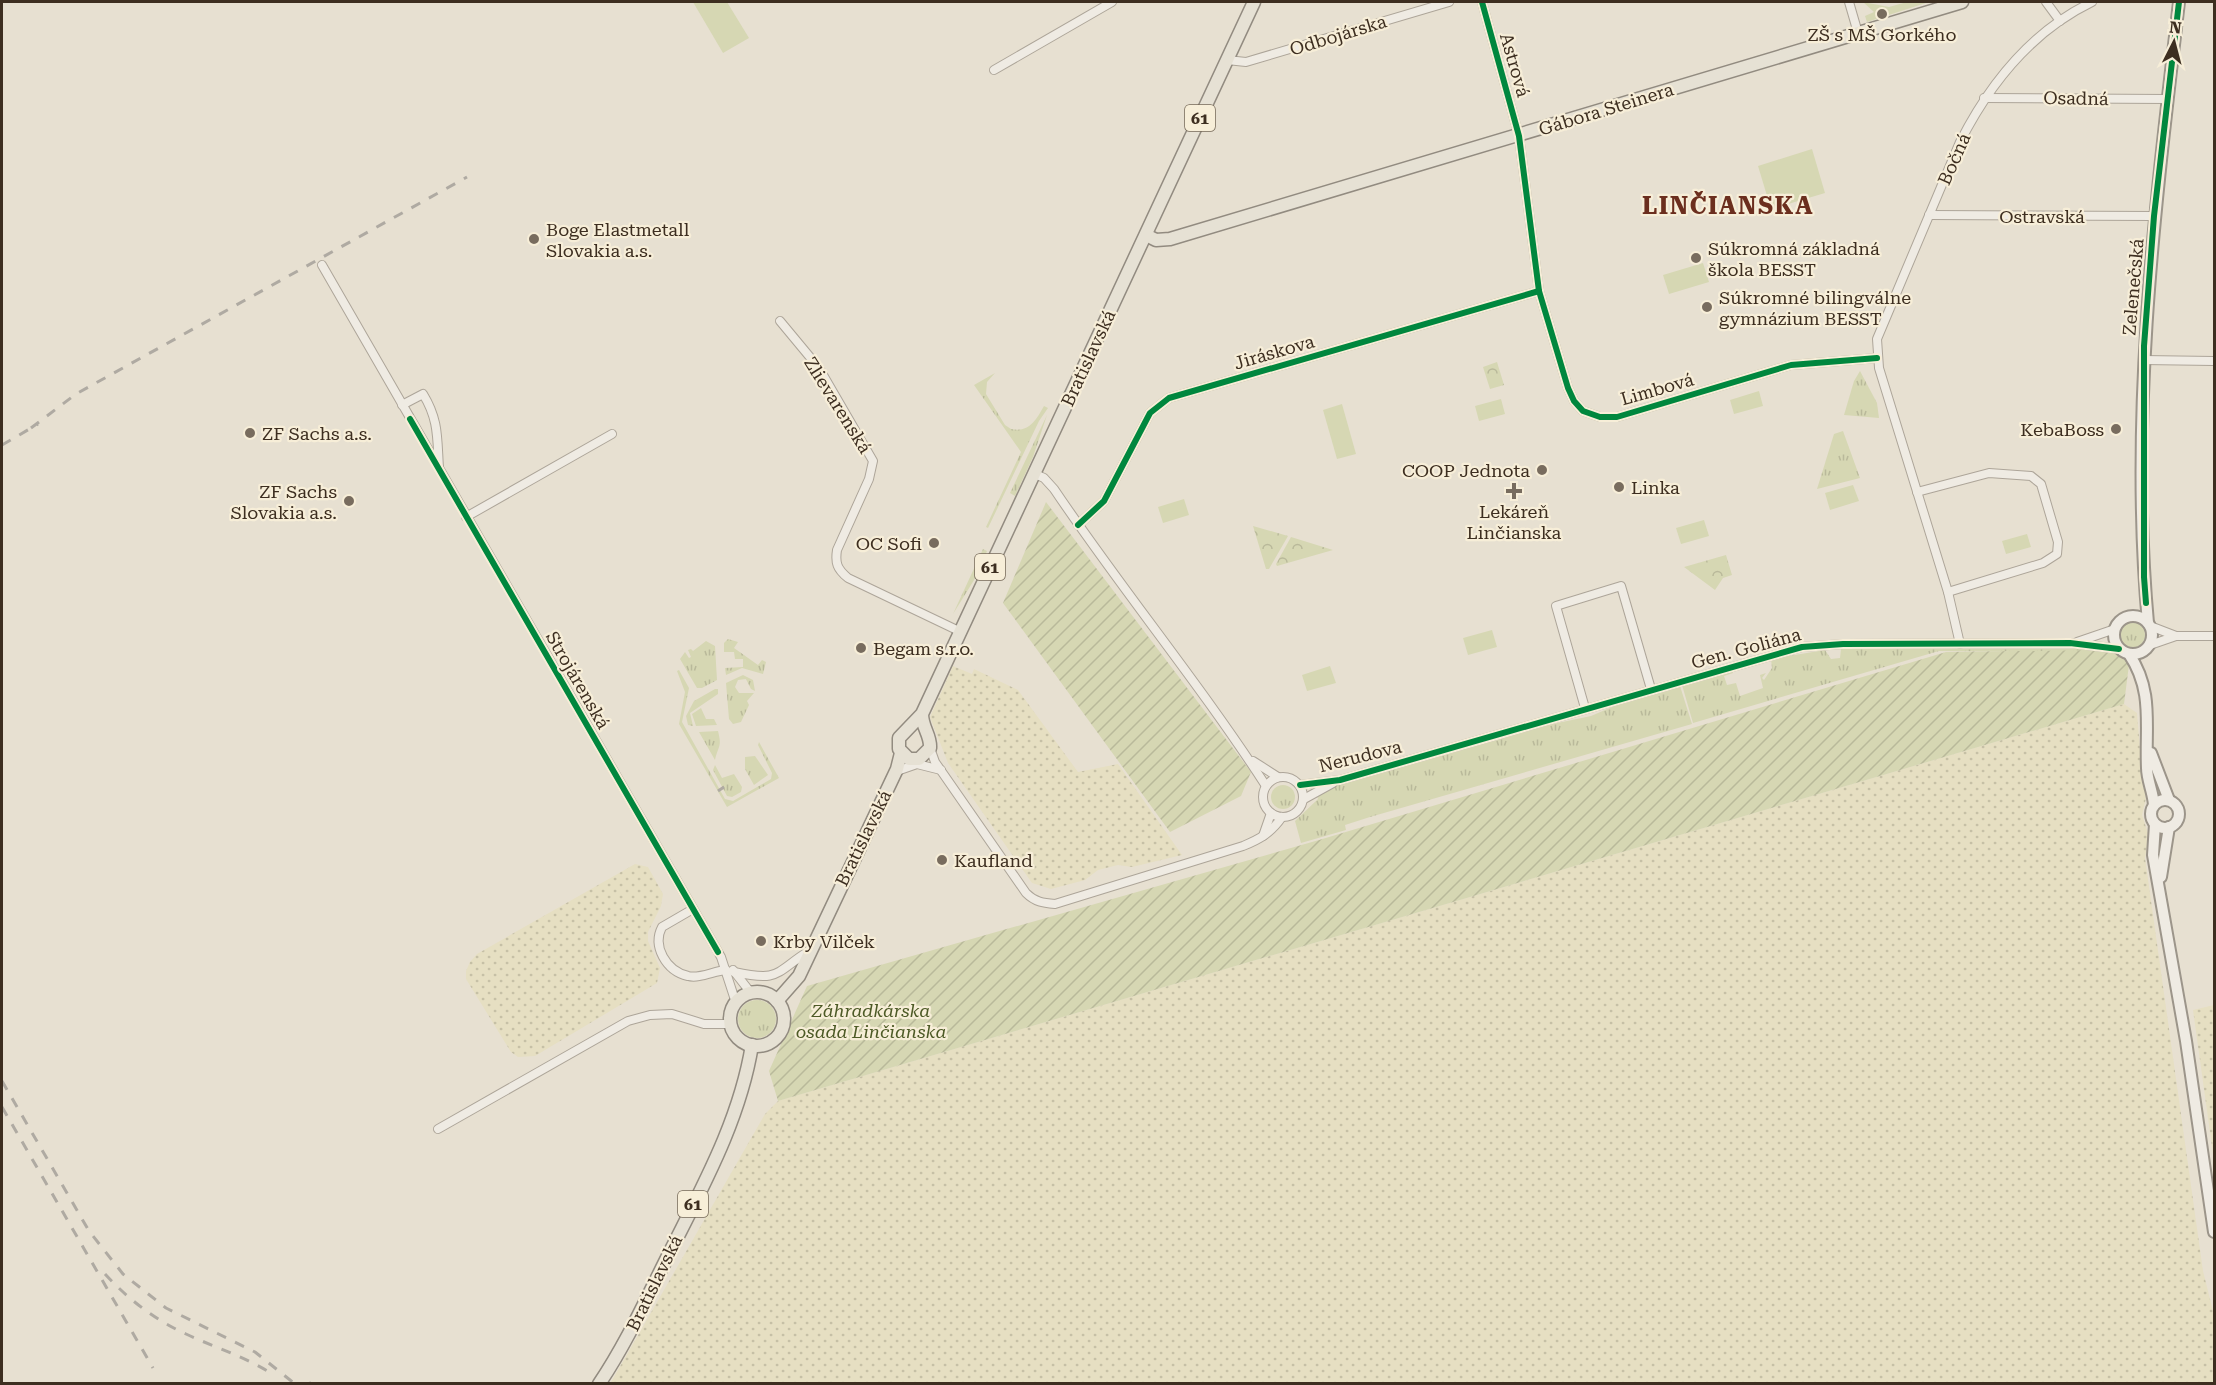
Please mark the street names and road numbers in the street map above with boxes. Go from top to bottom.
street label: Odbojárska [1287,10,1389,60]
street label: Astrová [1496,30,1534,100]
street label: Gábora Steinera [1536,78,1676,140]
street label: Osadná [2043,87,2109,109]
road number: 61 [1185,105,1215,131]
street label: Bočná [1933,130,1975,188]
street label: Ostravská [1999,206,2085,227]
street label: Zelenečská [2118,237,2148,336]
street label: Bratislavská [1056,306,1120,410]
street label: Jiráskova [1231,330,1317,374]
street label: Zlievarenská [800,353,876,457]
street label: Limbová [1618,368,1696,409]
road number: 61 [975,554,1005,580]
street label: Gen. Goliána [1689,623,1803,673]
street label: Strojárenská [542,628,614,733]
street label: Nerudova [1316,735,1404,776]
street label: Bratislavská [831,786,895,889]
road number: 61 [678,1191,708,1217]
street label: Bratislavská [622,1231,686,1334]

